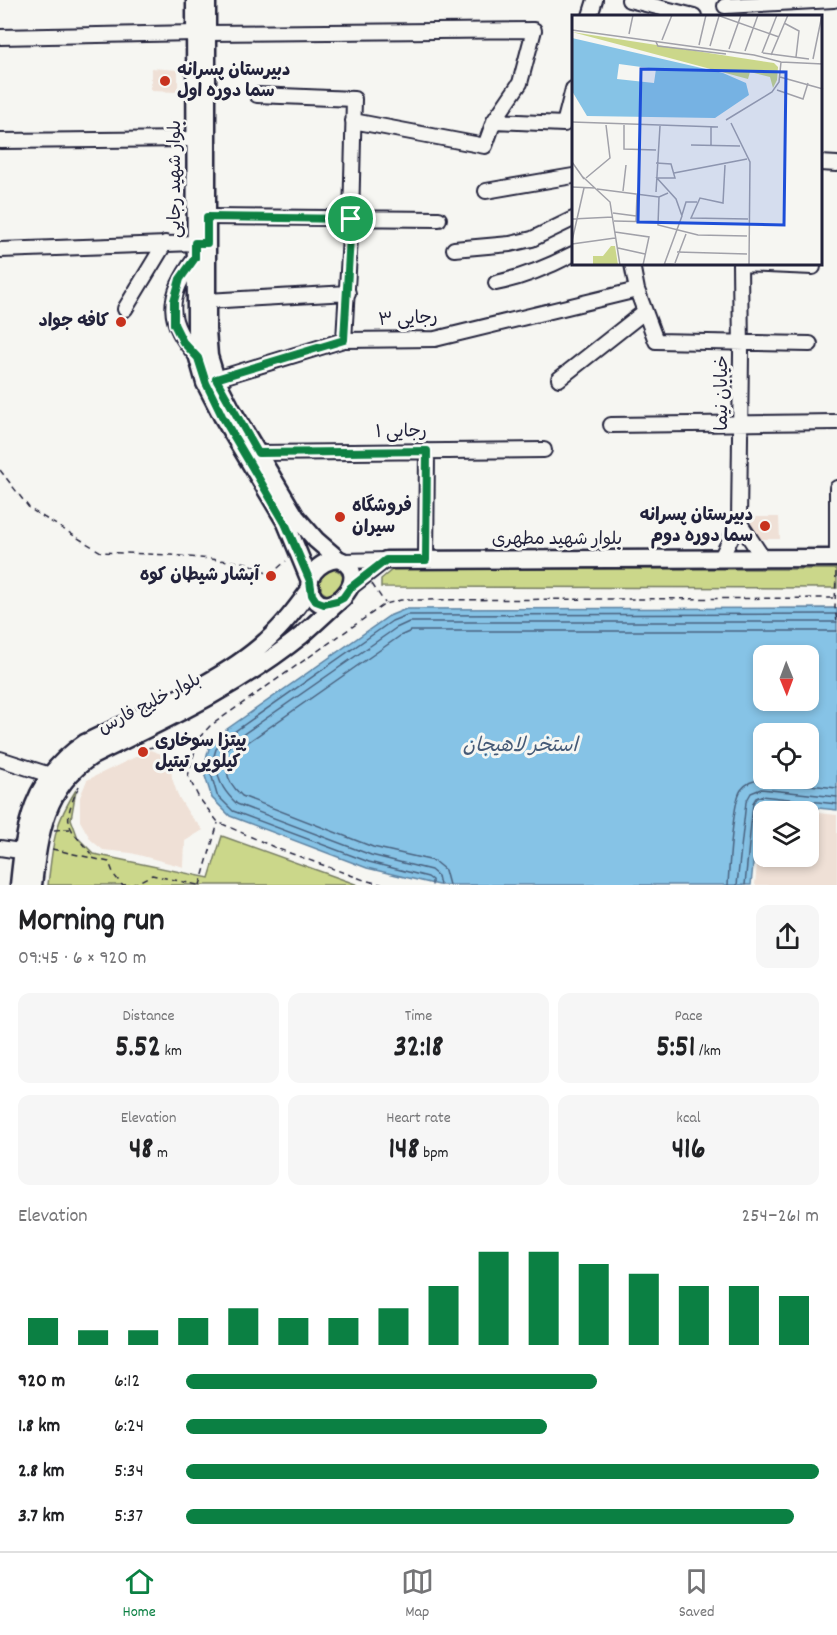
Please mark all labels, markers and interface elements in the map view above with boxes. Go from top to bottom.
inset map [572,15,822,266]
place label: دبیرستان پسرانه سما دوره اول [177,59,290,105]
marker: دبیرستان پسرانه سما دوره اول [158,74,172,88]
street label: بلوار شهید رجایی [164,120,189,238]
pin [325,193,376,244]
icon: arrive [334,202,367,235]
street label: رجایی ۳ [378,306,438,334]
place label: کافه جواد [39,310,109,335]
marker: کافه جواد [114,315,128,329]
street label: خیابان نیما [711,355,736,431]
street label: رجایی ۱ [375,420,427,446]
place label: فروشگاه سیران [352,494,412,541]
place label: دبیرستان پسرانه سما دوره دوم [640,504,753,550]
marker: فروشگاه سیران [333,510,347,524]
marker: دبیرستان پسرانه سما دوره دوم [758,519,772,533]
street label: بلوار شهید مطهری [492,528,622,553]
place label: آبشار شیطان کوه [140,564,260,589]
marker: آبشار شیطان کوه [264,569,278,583]
north arrow [753,645,819,711]
map controls [753,645,819,867]
street label: بلوار خلیج فارس [94,668,206,742]
button: locate [753,723,819,789]
place label: پیتزا سوخاری کیلویی تیتیل [155,730,247,776]
water label: استخر لاهیجان [463,733,581,761]
marker: پیتزا سوخاری کیلویی تیتیل [136,745,150,759]
button: layers [753,801,819,867]
text: Morning run [18,899,165,946]
button: share [756,905,819,968]
text: 09:45 · 6 × 920 m [18,945,147,973]
text: Distance [122,1005,175,1028]
text: Time [405,1005,432,1028]
text: Pace [674,1005,703,1028]
text: 5.52 [115,1028,161,1071]
text: 32:18 [393,1028,444,1071]
text: 5:51 [656,1028,695,1071]
text: km [161,1040,182,1063]
text: /km [695,1040,721,1063]
text: Elevation [121,1107,176,1130]
text: Heart rate [386,1107,451,1130]
text: kcal [676,1107,701,1130]
text: 48 [129,1130,153,1173]
text: 148 [388,1130,420,1173]
text: 416 [672,1130,705,1173]
text: m [153,1142,168,1165]
text: bpm [420,1142,449,1165]
text: Elevation [18,1203,88,1231]
text: 254–261 m [742,1203,819,1231]
text: 920 m [18,1368,65,1396]
text: 6:12 [114,1368,140,1396]
text: 1.8 km [18,1413,60,1441]
text: 6:24 [114,1413,144,1441]
text: 2.8 km [18,1458,65,1486]
text: 5:34 [114,1458,144,1486]
text: 3.7 km [18,1503,64,1531]
text: 5:37 [114,1503,143,1531]
tab: Home [122,1565,156,1624]
tab: Map [401,1565,434,1624]
tab: Saved [679,1565,715,1624]

